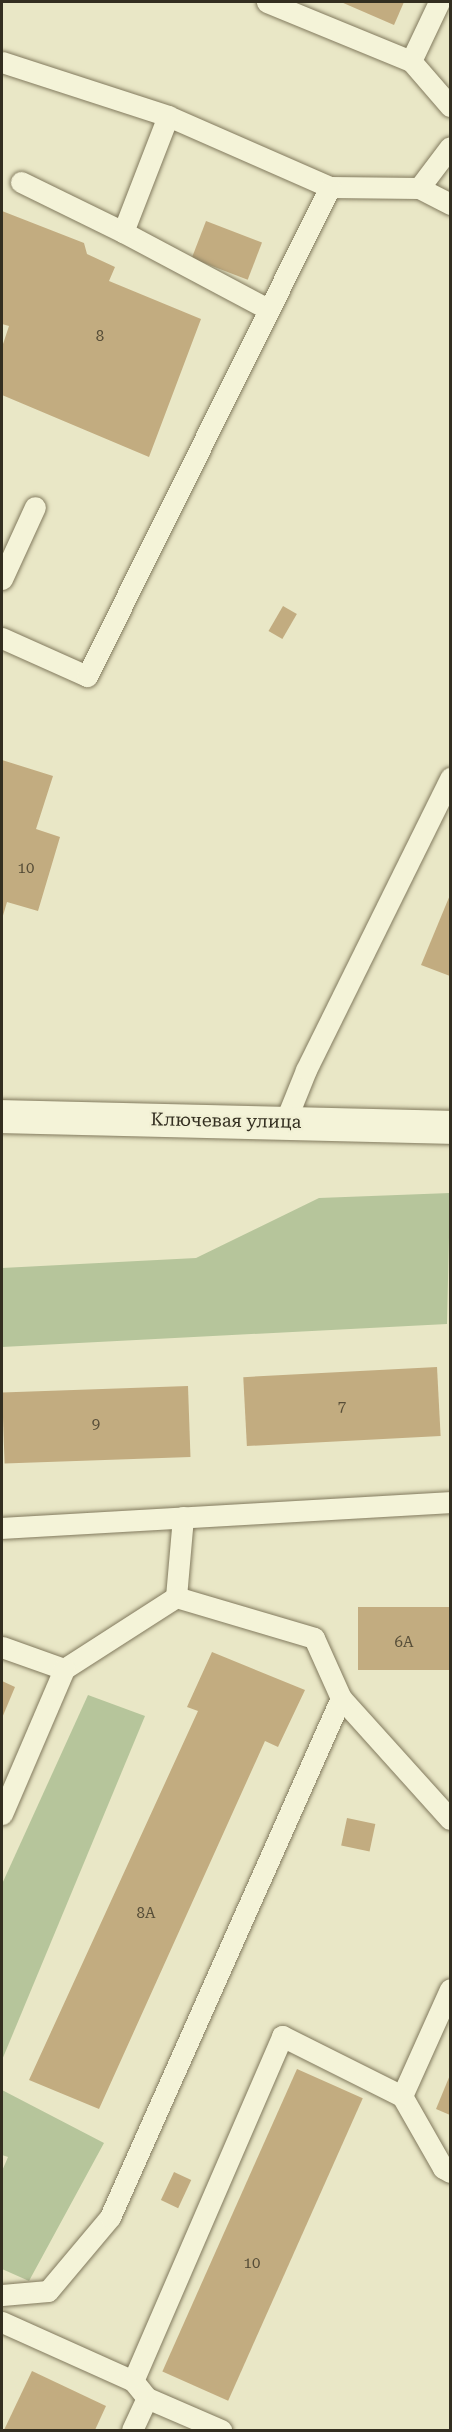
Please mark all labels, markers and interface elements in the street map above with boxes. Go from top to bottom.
house number: 8 [96,328,104,346]
house number: 10 [18,860,34,878]
street label: Ключевая улица [151,1109,301,1133]
house number: 7 [338,1398,346,1416]
house number: 9 [92,1416,100,1434]
house number: 6А [395,1634,413,1652]
house number: 8А [137,1905,155,1923]
house number: 10 [244,2255,260,2273]

